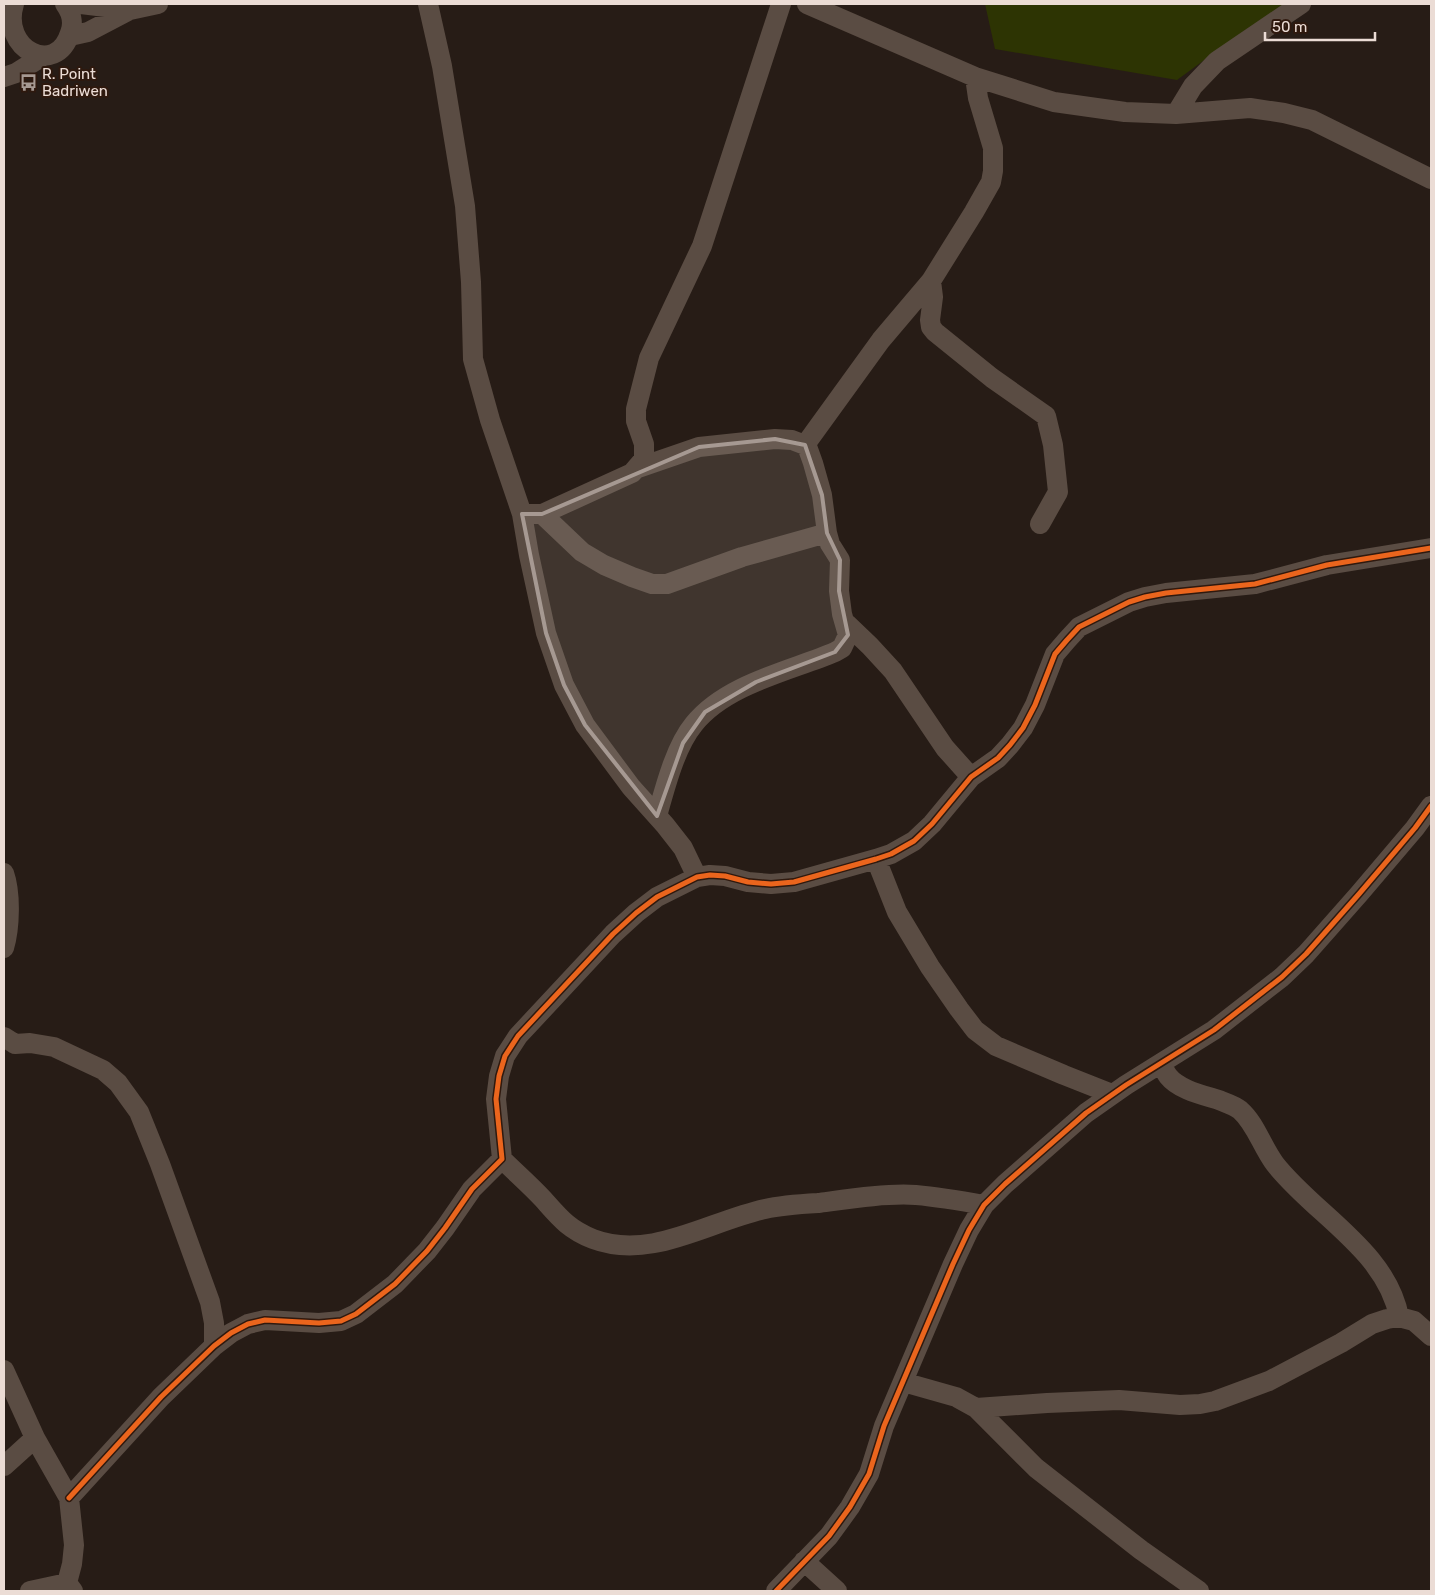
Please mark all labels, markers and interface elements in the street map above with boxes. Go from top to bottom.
scale bar [1265,10,1375,42]
text: 50 m [1272,18,1307,36]
place label: R. Point Badriwen [42,65,108,100]
bus stop icon: R. Point Badriwen [18,73,38,93]

